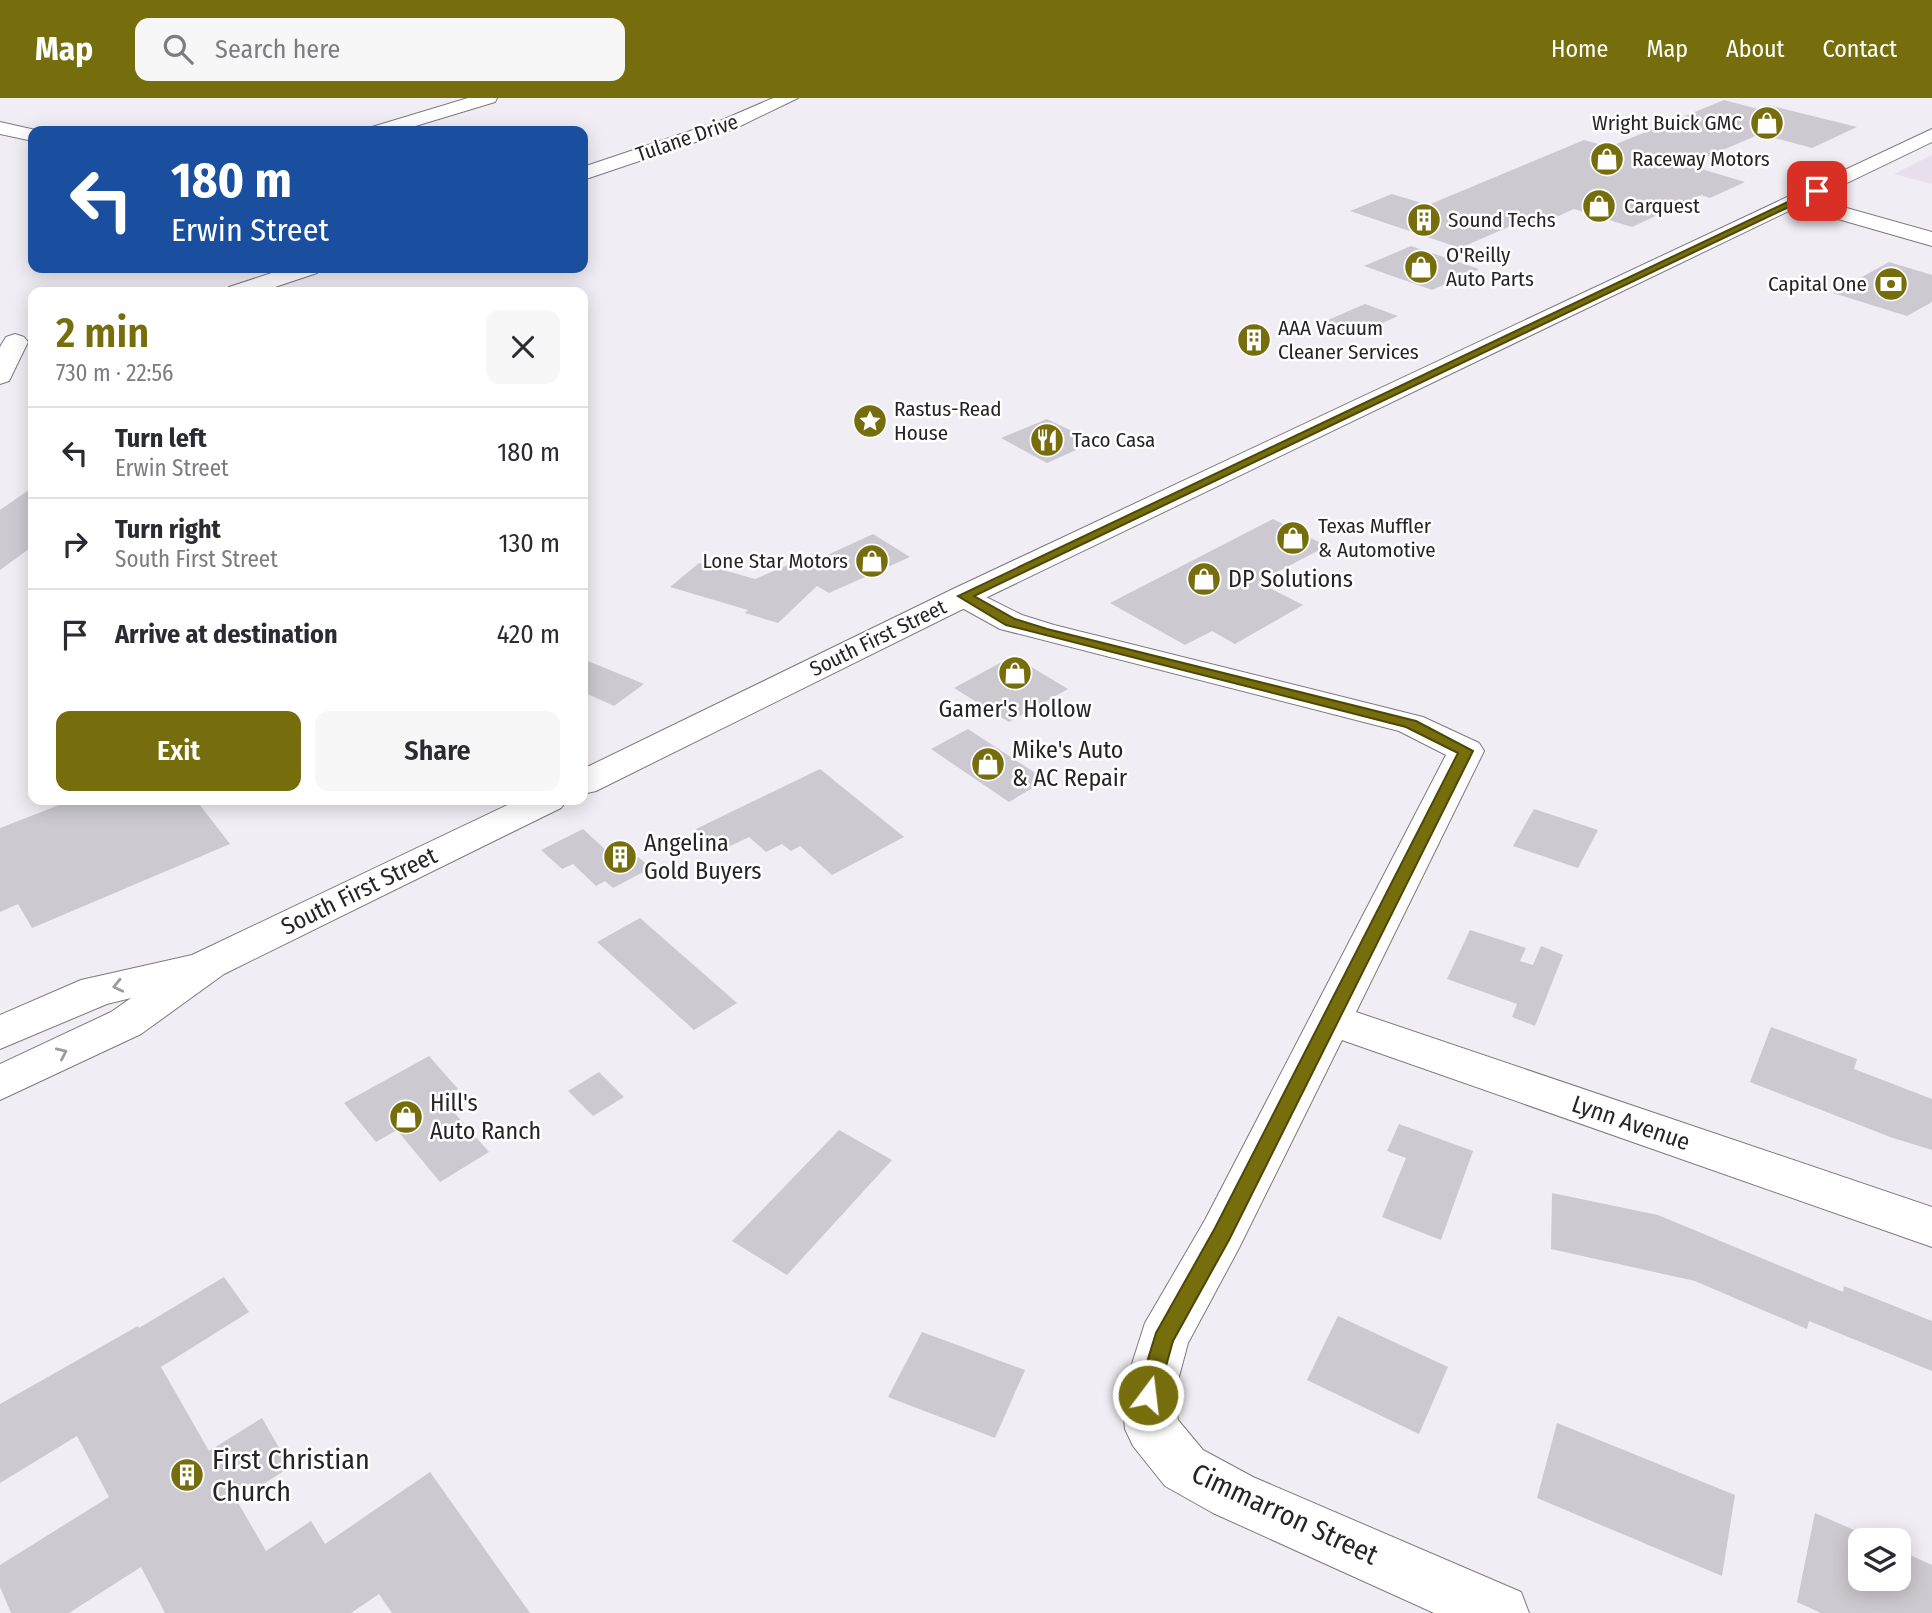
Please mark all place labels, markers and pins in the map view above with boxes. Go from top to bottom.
shop icon: Wright Buick GMC [1748,104,1786,142]
place label: Wright Buick GMC [1592,110,1742,136]
shop icon: Raceway Motors [1588,140,1626,178]
place label: Raceway Motors [1632,146,1770,172]
pin [1787,161,1847,221]
shop icon: Carquest [1580,187,1618,225]
place label: Carquest [1624,193,1700,219]
building icon: Sound Techs [1405,201,1443,239]
place label: Sound Techs [1448,207,1556,233]
place label: O'Reilly Auto Parts [1446,242,1534,292]
shop icon: O'Reilly Auto Parts [1402,248,1440,286]
bank icon: Capital One [1872,265,1910,303]
place label: Capital One [1768,271,1867,297]
place label: AAA Vacuum Cleaner Services [1278,315,1419,365]
building icon: AAA Vacuum Cleaner Services [1235,321,1273,359]
place label: Rastus-Read House [894,396,1002,446]
place icon: Rastus-Read House [851,402,889,440]
restaurant icon: Taco Casa [1028,421,1066,459]
place label: Taco Casa [1072,427,1155,453]
place label: Texas Muffler & Automotive [1318,513,1436,563]
shop icon: Texas Muffler & Automotive [1274,519,1312,557]
shop icon: Lone Star Motors [853,542,891,580]
place label: Lone Star Motors [702,548,848,574]
shop icon: DP Solutions [1185,560,1223,598]
place label: DP Solutions [1228,565,1353,593]
shop icon: Gamer's Hollow [996,654,1034,692]
place label: Gamer's Hollow [939,695,1092,723]
place label: Mike's Auto & AC Repair [1012,736,1128,792]
shop icon: Mike's Auto & AC Repair [969,745,1007,783]
place label: Angelina Gold Buyers [644,829,762,885]
building icon: Angelina Gold Buyers [601,838,639,876]
place label: Hill's Auto Ranch [430,1089,541,1145]
shop icon: Hill's Auto Ranch [387,1098,425,1136]
place label: First Christian Church [212,1443,370,1508]
building icon: First Christian Church [168,1456,206,1494]

